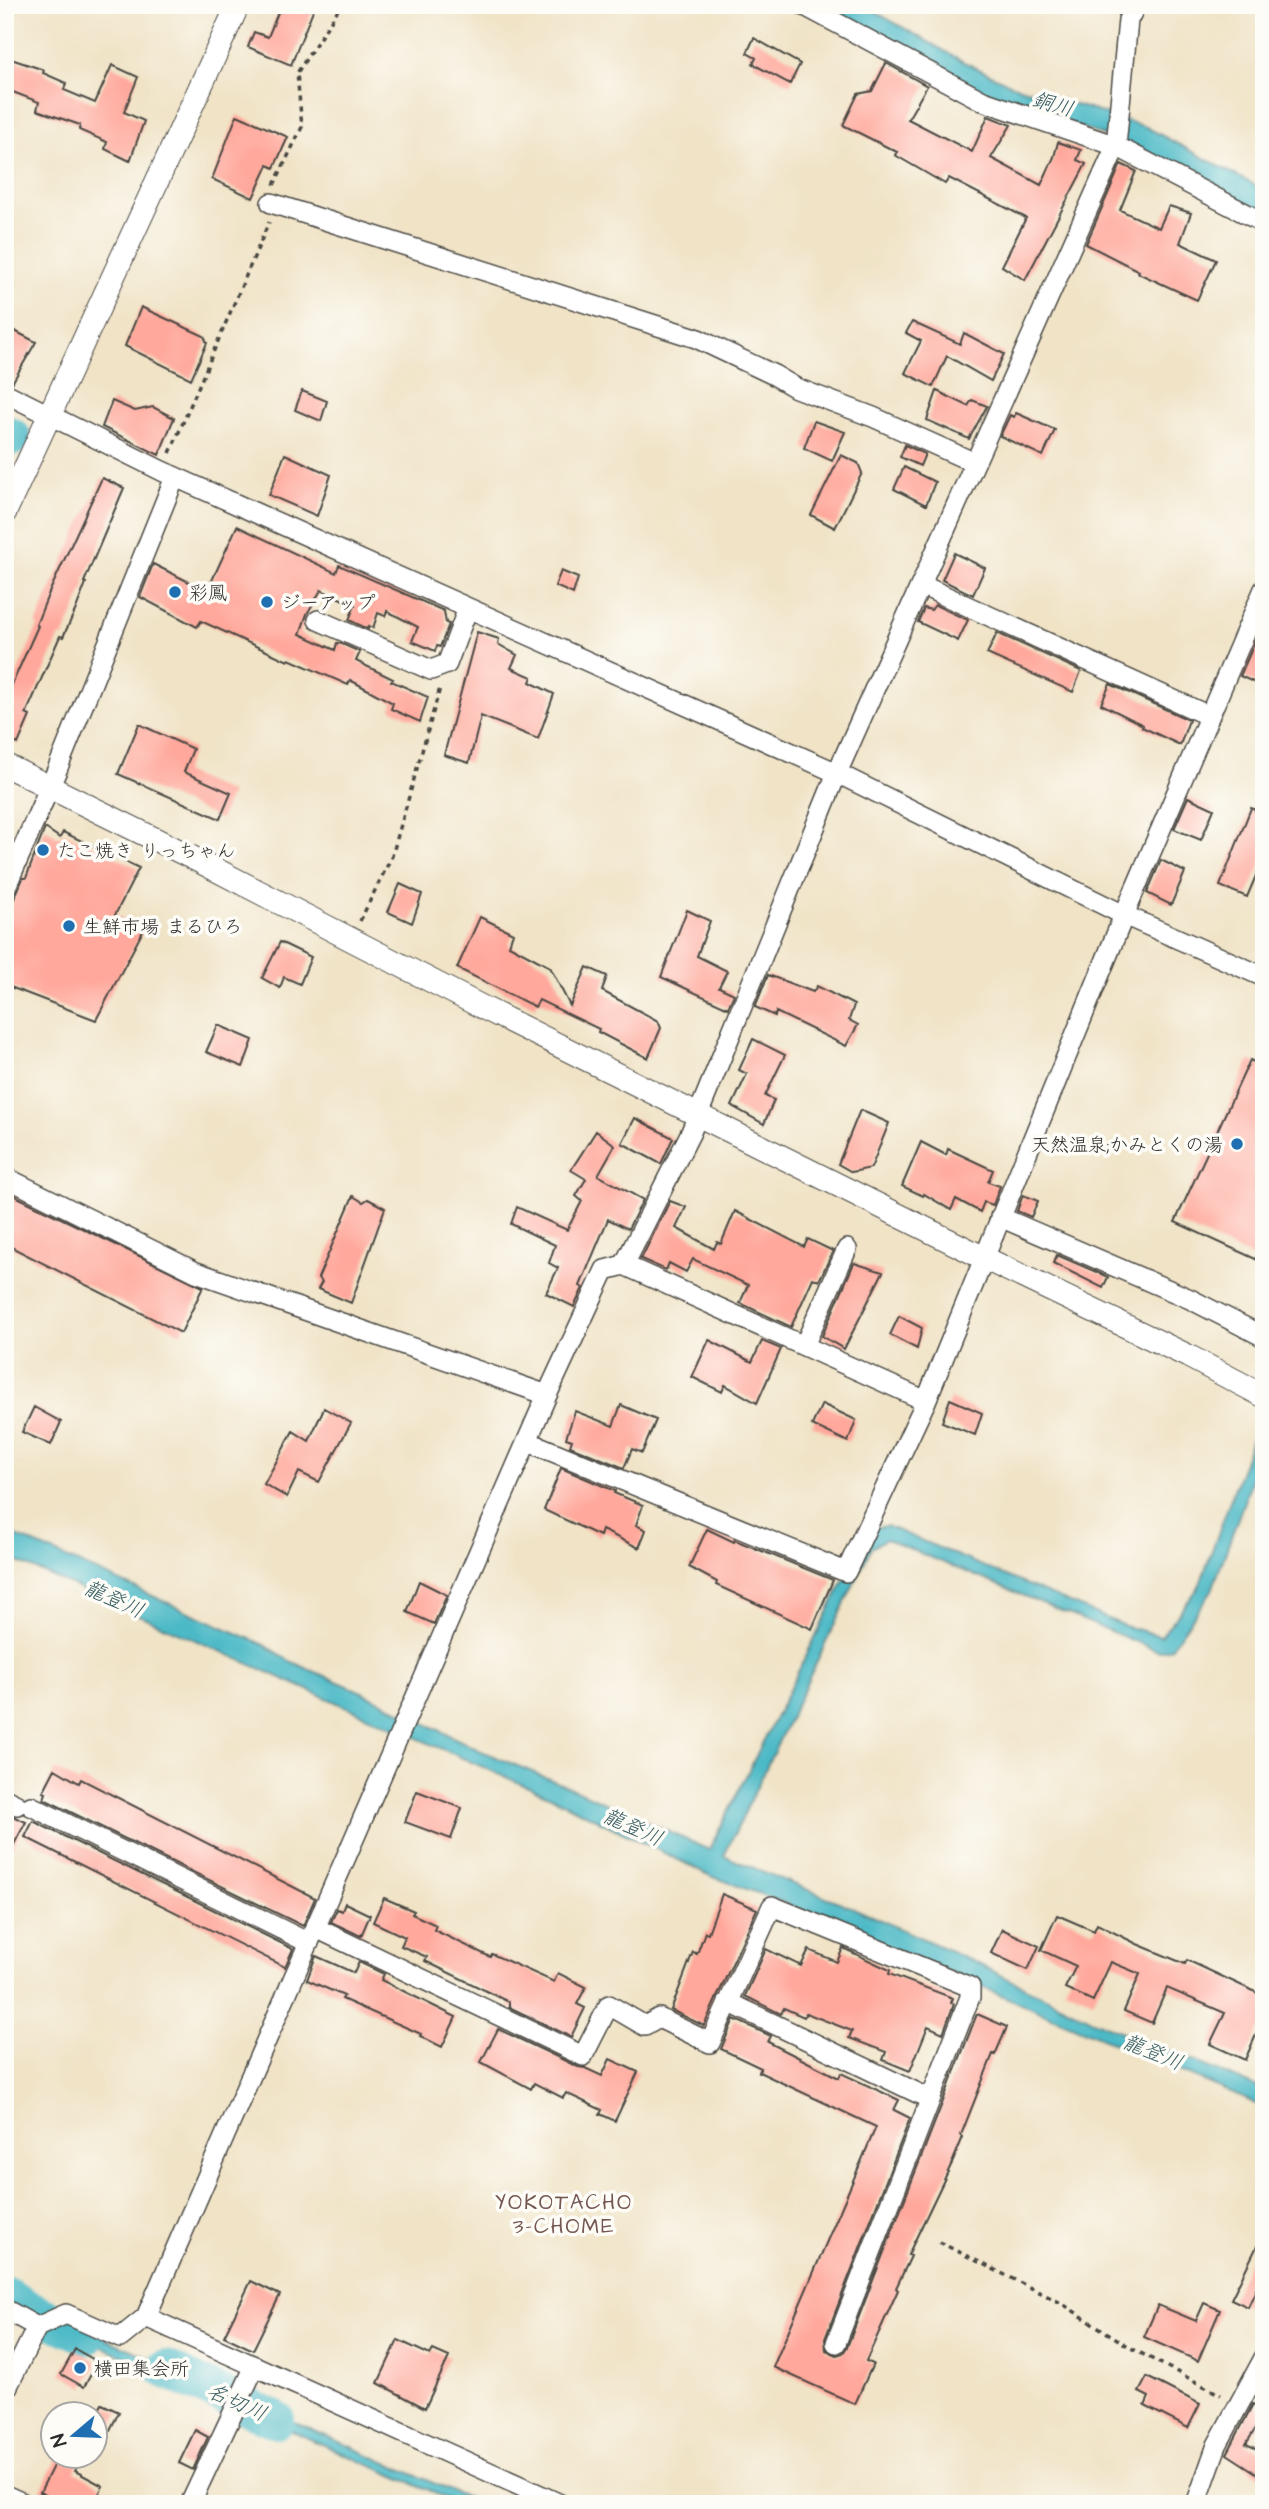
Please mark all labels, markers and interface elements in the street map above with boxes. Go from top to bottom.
water label: 銅川 [1029,85,1077,124]
place label: 彩鳳 [189,580,227,607]
marker: 彩鳳 [167,584,183,600]
place label: ジーアップ [281,590,376,617]
marker: ジーアップ [259,594,275,610]
place label: たこ焼き りっちゃん [57,838,236,865]
marker: たこ焼き りっちゃん [35,842,51,858]
place label: 生鮮市場 まるひろ [83,914,243,941]
marker: 生鮮市場 まるひろ [61,918,77,934]
place label: 天然温泉;かみとくの湯 [1031,1132,1223,1159]
marker: 天然温泉;かみとくの湯 [1229,1136,1245,1152]
water label: 龍登川 [79,1573,148,1626]
water label: 龍登川 [598,1801,667,1854]
water label: 龍登川 [1118,2027,1187,2078]
district label: YOKOTACHO 3-CHOME [495,2188,633,2241]
place label: 横田集会所 [94,2356,189,2383]
marker: 横田集会所 [72,2360,88,2376]
water label: 名切川 [202,2376,271,2429]
north arrow [38,2400,108,2470]
text: N [45,2430,74,2450]

